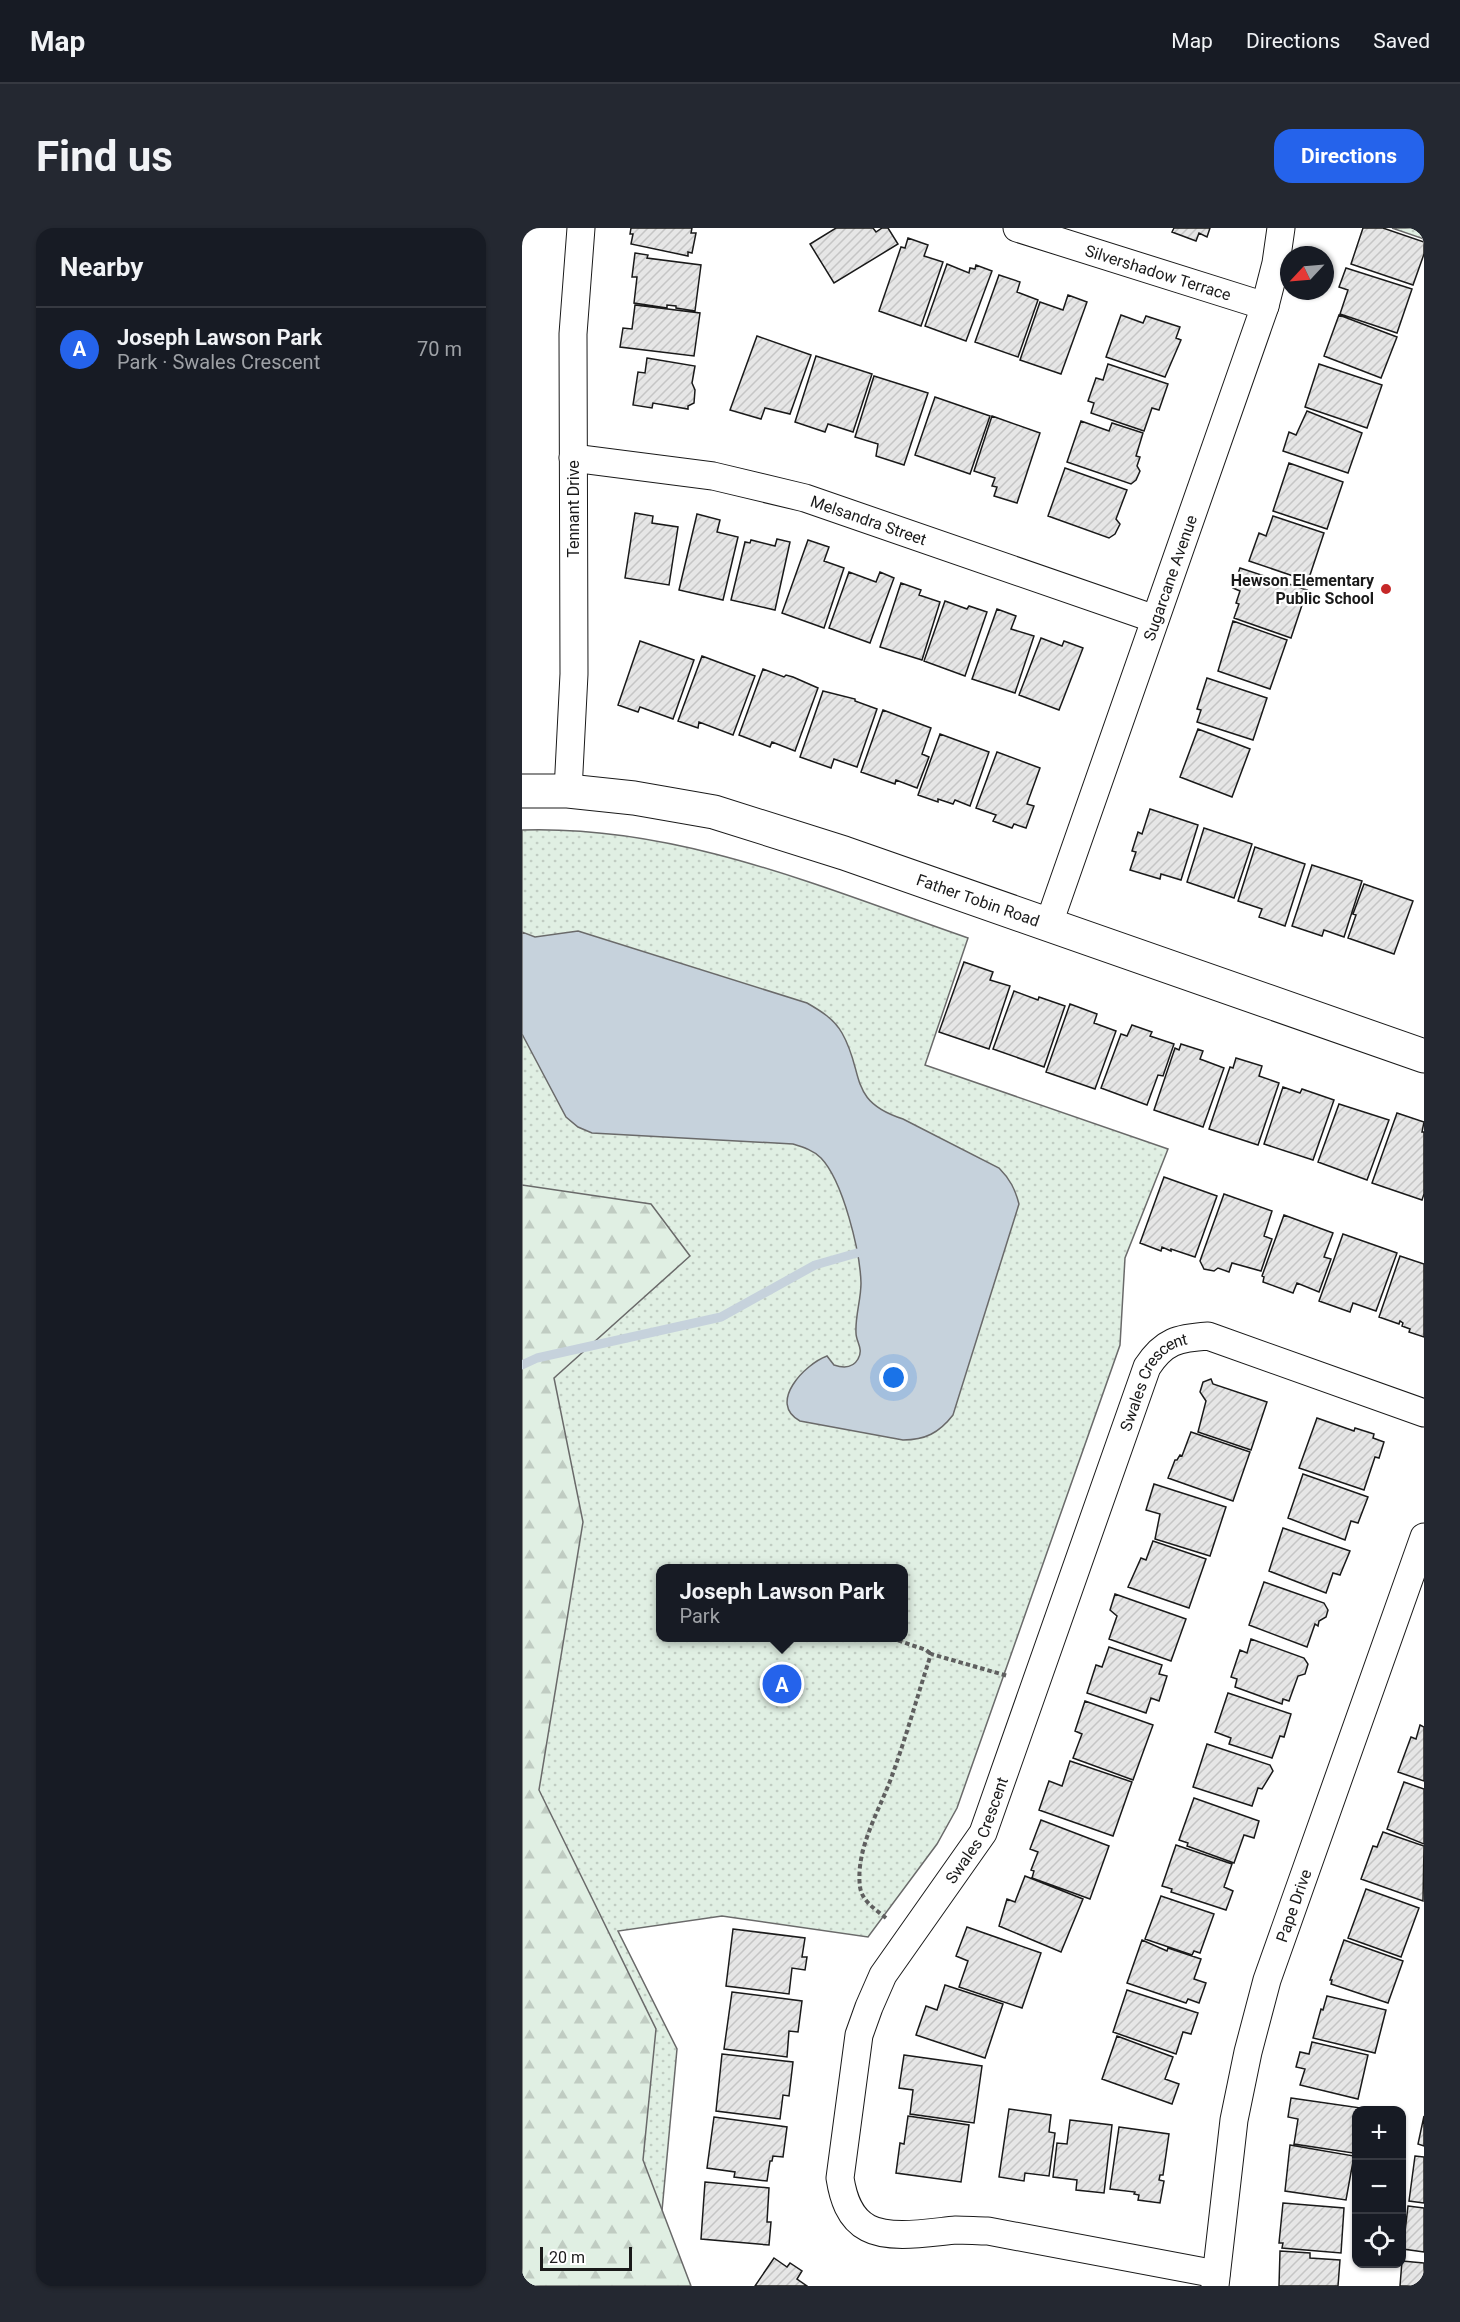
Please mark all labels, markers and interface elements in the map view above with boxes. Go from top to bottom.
text: Map [30,25,85,58]
text: Map [1171,29,1213,53]
text: Directions [1246,29,1340,53]
text: Saved [1373,29,1430,53]
button: Directions [1274,129,1424,183]
text: Find us [36,132,173,181]
street label: Silvershadow Terrace [1083,241,1233,305]
north arrow [1280,246,1334,300]
text: Nearby [60,252,143,282]
text: Joseph Lawson Park [117,325,322,350]
text: A [73,337,86,361]
text: 70 m [417,337,462,361]
text: Park · Swales Crescent [117,350,320,374]
street label: Tennant Drive [564,460,583,558]
street label: Melsandra Street [808,492,929,549]
street label: Sugarcane Avenue [1140,512,1201,643]
place label: Hewson Elementary Public School [1231,571,1375,608]
marker: Hewson Elementary Public School [1379,582,1393,596]
street label: Father Tobin Road [914,870,1042,931]
street label: Swales Crescent [1116,1329,1189,1434]
your location [879,1363,908,1392]
popup [656,1564,908,1642]
text: Joseph Lawson Park [679,1579,885,1604]
text: Park [679,1604,720,1628]
pin: A [762,1662,802,1706]
street label: Swales Crescent [941,1774,1012,1887]
street label: Pape Drive [1272,1867,1316,1945]
map controls [1352,2106,1406,2268]
button: + [1352,2106,1406,2160]
button: − [1352,2160,1406,2214]
button: locate [1352,2214,1406,2268]
scale bar [540,2244,632,2272]
text: 20 m [549,2248,585,2267]

